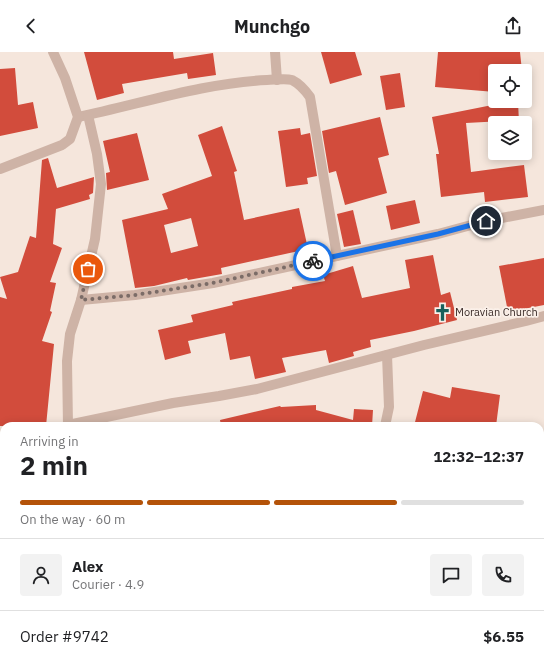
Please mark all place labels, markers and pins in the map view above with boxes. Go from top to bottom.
pin [469,204,503,238]
pin [71,252,105,286]
church icon: Moravian Church [432,302,452,322]
place label: Moravian Church [455,305,538,319]

